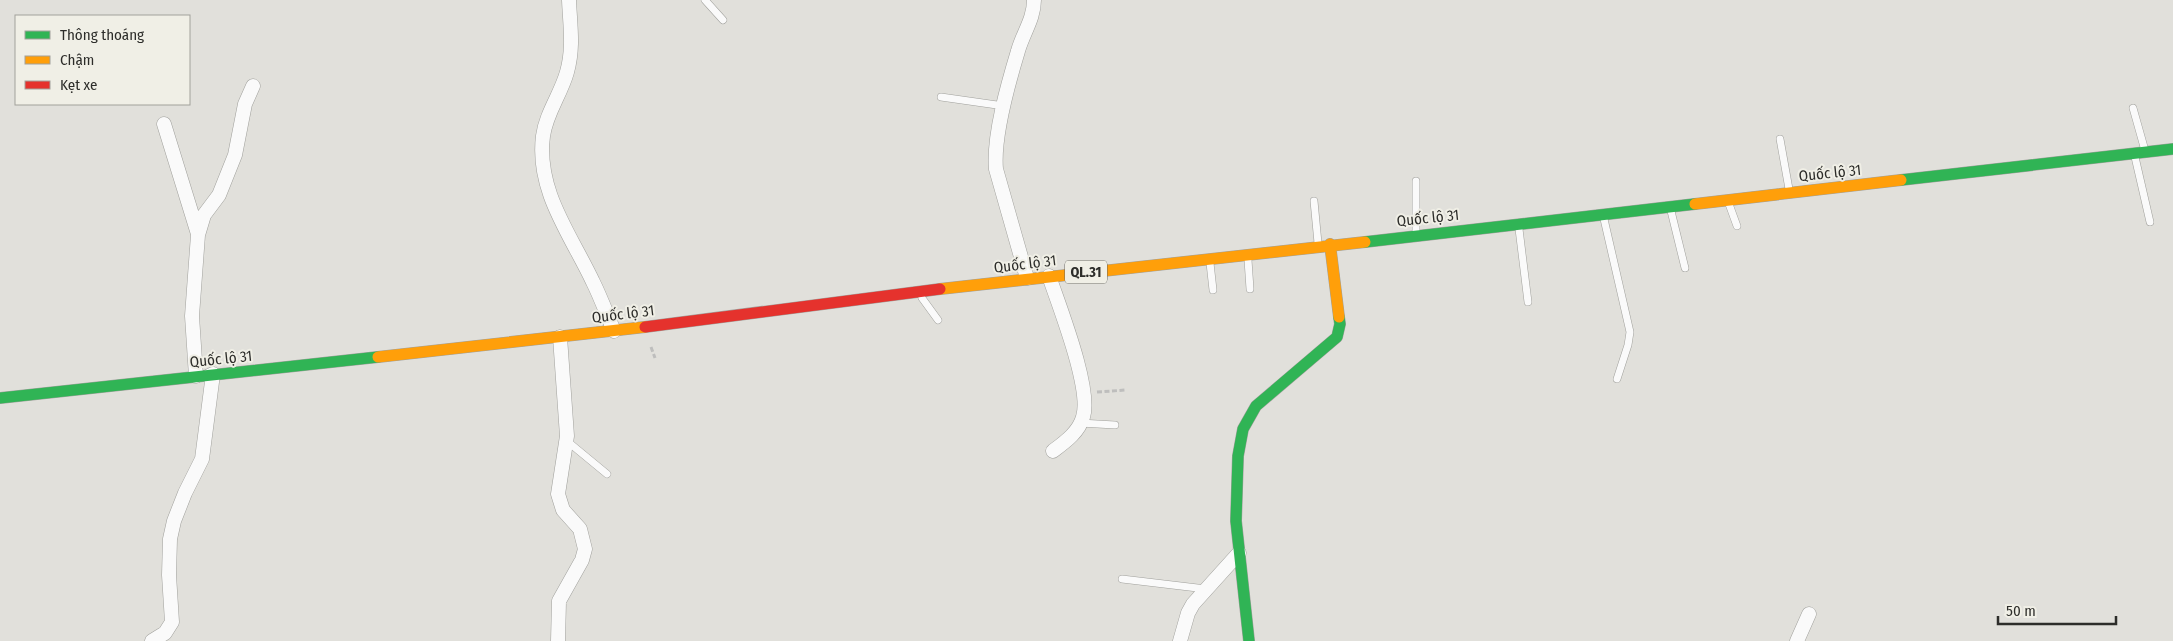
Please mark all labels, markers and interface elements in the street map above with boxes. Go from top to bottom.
legend [15,15,190,105]
text: Thông thoáng [60,26,144,44]
text: Chậm [60,51,94,69]
text: Kẹt xe [60,76,97,94]
street label: Quốc lộ 31 [1798,161,1862,185]
street label: Quốc lộ 31 [1396,206,1460,230]
street label: Quốc lộ 31 [993,251,1057,277]
road number: QL.31 [1065,260,1107,284]
street label: Quốc lộ 31 [591,301,655,327]
street label: Quốc lộ 31 [189,347,253,371]
scale bar [1998,594,2116,626]
text: 50 m [2006,602,2036,620]

